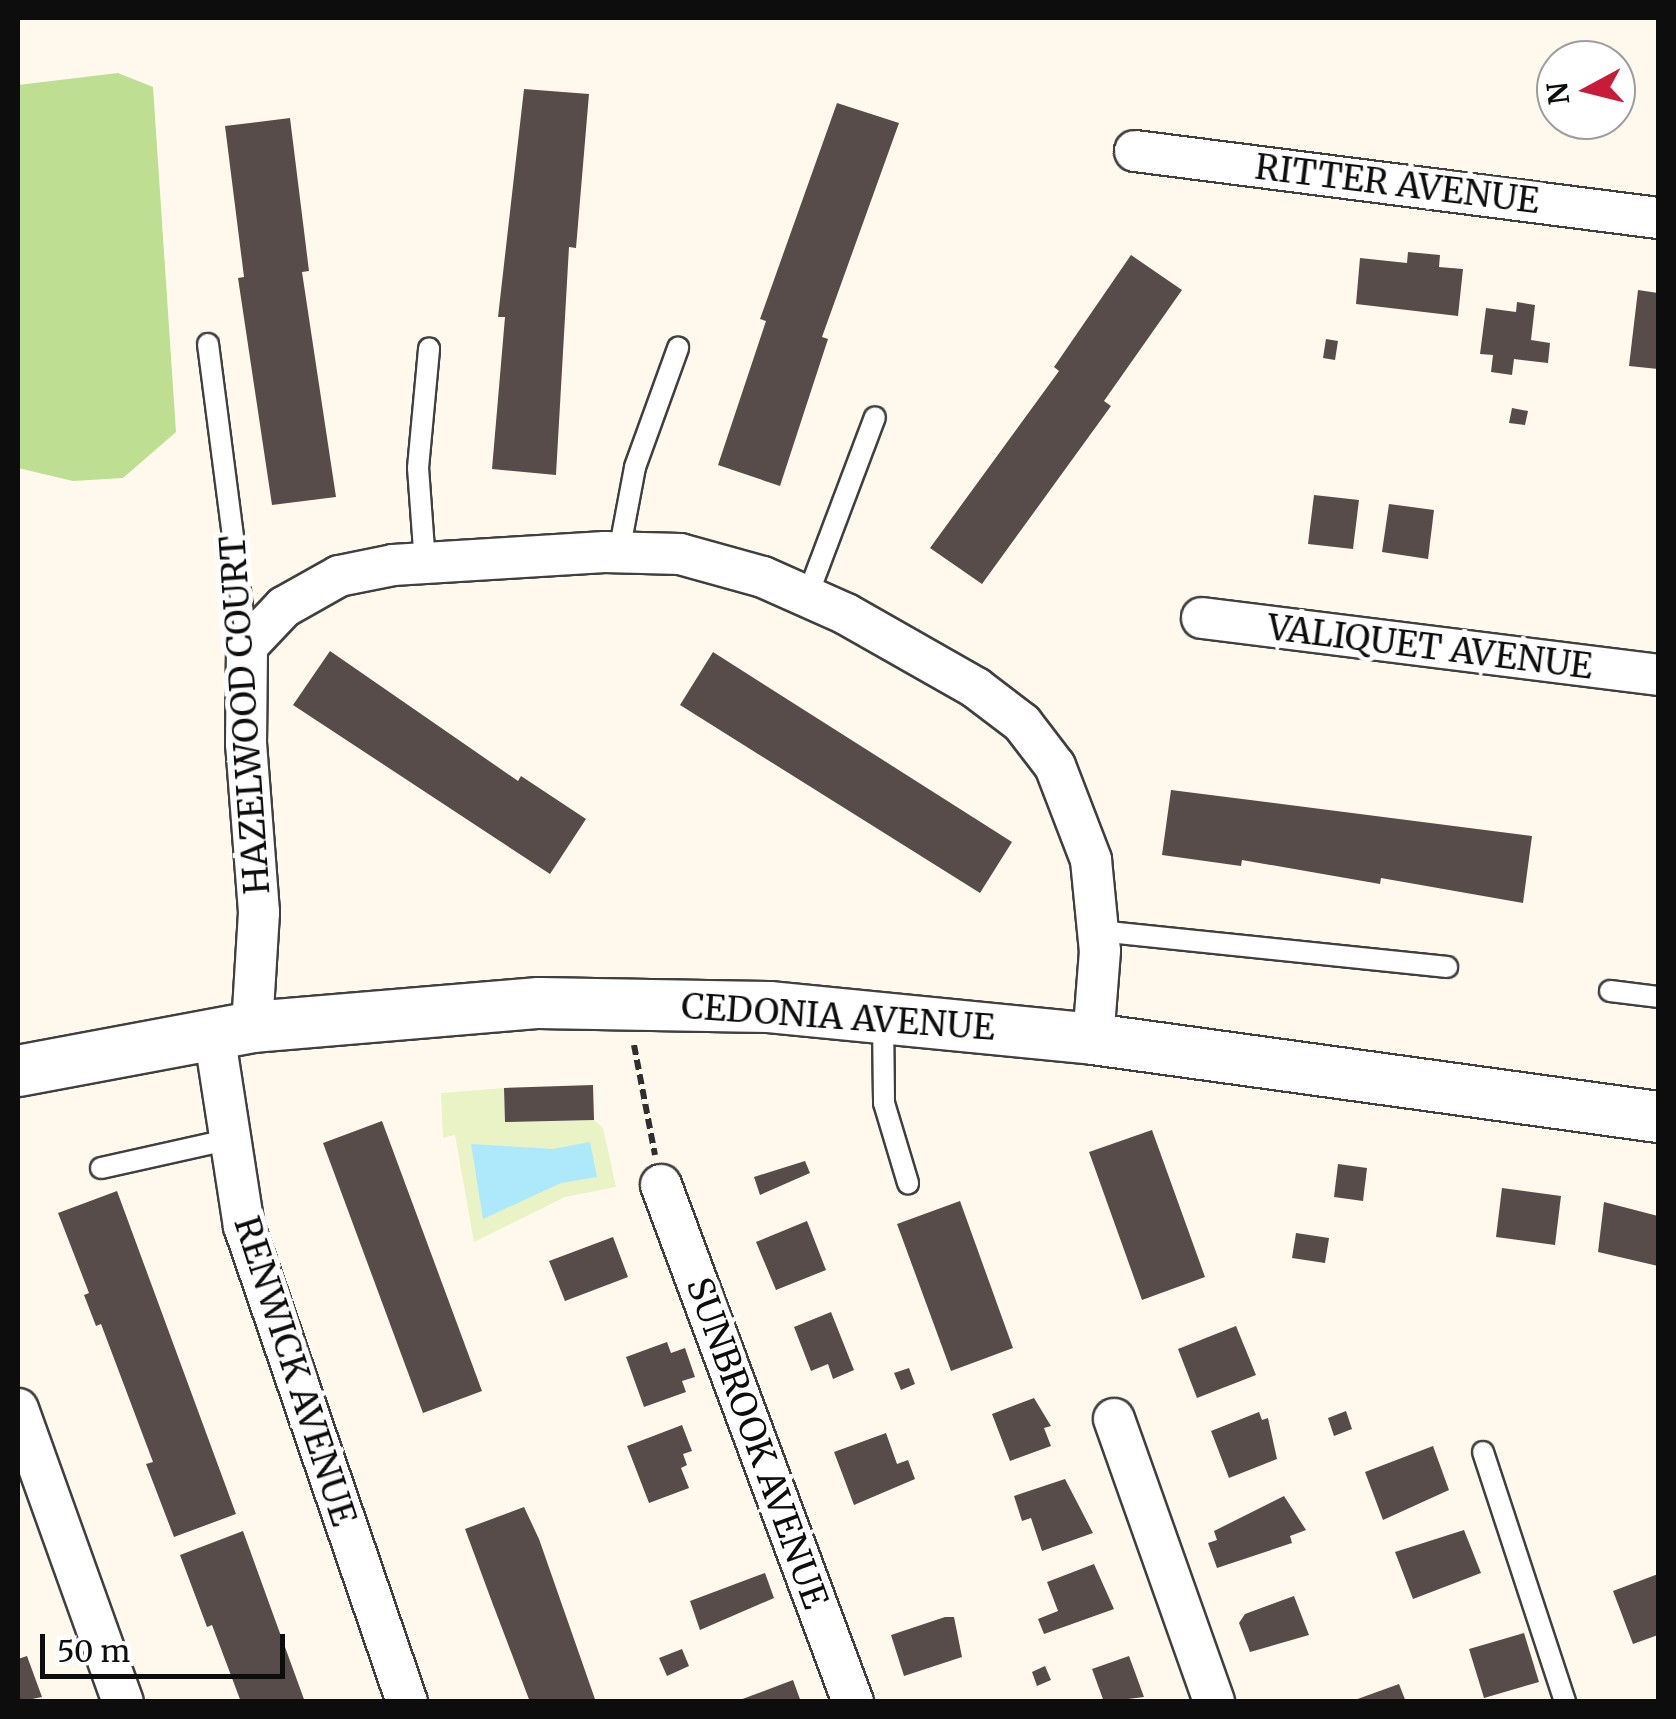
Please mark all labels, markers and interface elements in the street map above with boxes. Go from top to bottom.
north arrow [1536,40,1636,140]
text: N [1539,80,1577,107]
street label: RITTER AVENUE [1253,146,1541,222]
street label: HAZELWOOD COURT [212,534,278,896]
street label: VALIQUET AVENUE [1265,606,1595,688]
street label: CEDONIA AVENUE [680,985,996,1049]
street label: RENWICK AVENUE [225,1211,365,1531]
street label: SUNBROOK AVENUE [678,1272,836,1614]
scale bar [45,1614,290,1676]
text: 50 m [57,1632,130,1670]

